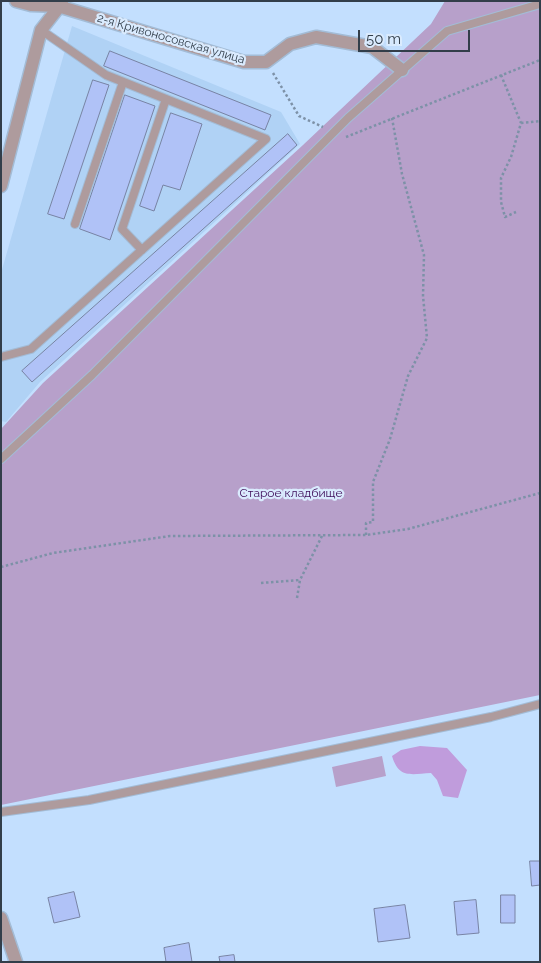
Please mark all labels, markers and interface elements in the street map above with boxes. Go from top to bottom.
street label: 2-я Кривоносовская улица [95,11,247,67]
scale bar [361,20,474,52]
text: 50 m [366,30,401,48]
park label: Старое кладбище [239,486,343,500]

